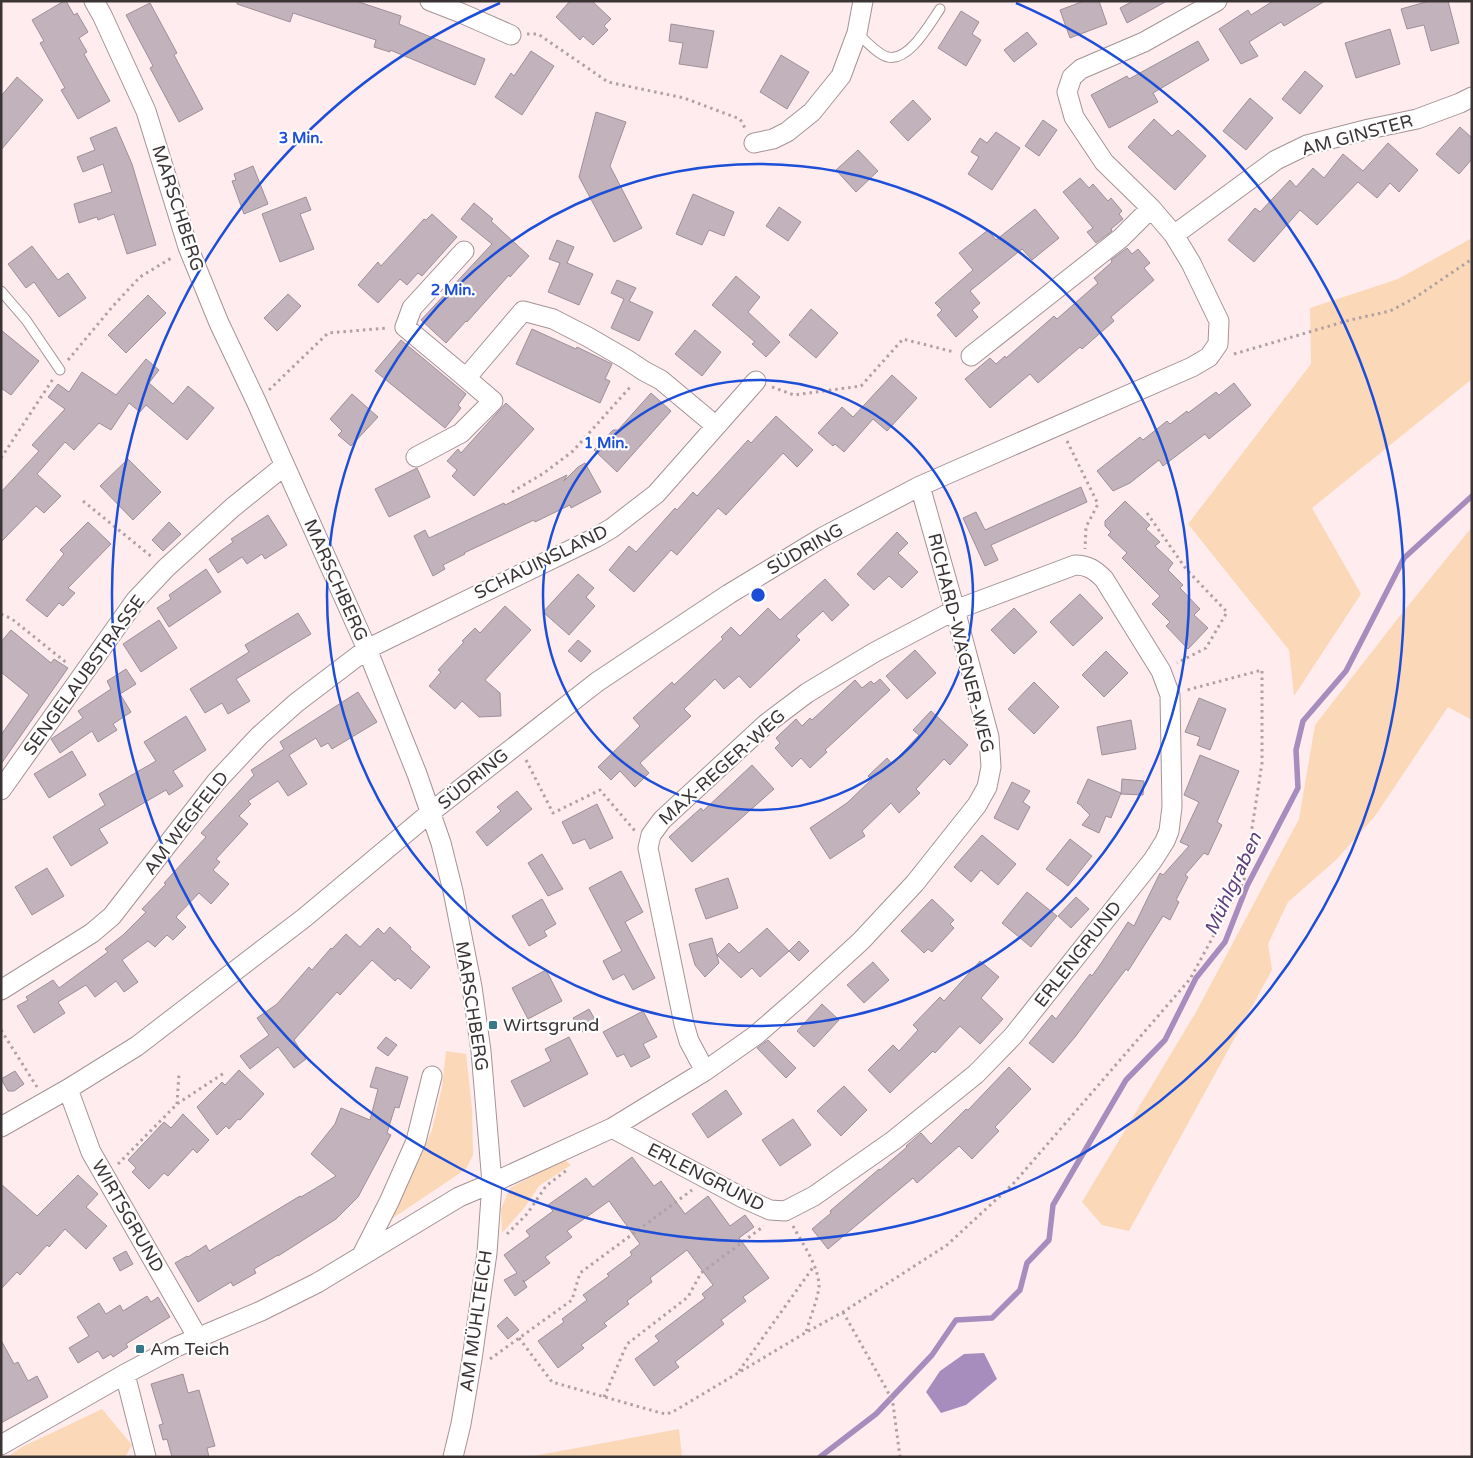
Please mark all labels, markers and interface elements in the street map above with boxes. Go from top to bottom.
street label: AM GINSTER [1299,110,1415,160]
text: 3 Min. [279,129,323,147]
street label: MARSCHBERG [147,142,209,274]
text: 2 Min. [431,281,475,299]
text: 1 Min. [584,434,628,452]
street label: MARSCHBERG [299,516,373,644]
street label: SÜDRING [763,518,847,580]
street label: SCHAUINSLAND [471,520,611,604]
street label: RICHARD-WAGNER-WEG [923,531,999,755]
centre of rings [749,586,767,604]
street label: SENGELAUBSTRASSE [18,591,150,759]
street label: MAX-REGER-WEG [654,704,790,830]
street label: SÜDRING [433,744,513,814]
street label: AM WEGFELD [139,767,233,879]
water label: Mühlgraben [1200,829,1266,939]
street label: ERLENGRUND [1030,897,1126,1011]
street label: MARSCHBERG [451,939,493,1073]
place label: Wirtsgrund [503,1014,599,1036]
marker: Wirtsgrund [487,1019,499,1031]
street label: ERLENGRUND [644,1138,768,1216]
street label: WIRTSGRUND [87,1156,169,1276]
street label: AM MÜHLTEICH [455,1249,497,1393]
place label: Am Teich [150,1338,230,1360]
marker: Am Teich [134,1343,146,1355]

